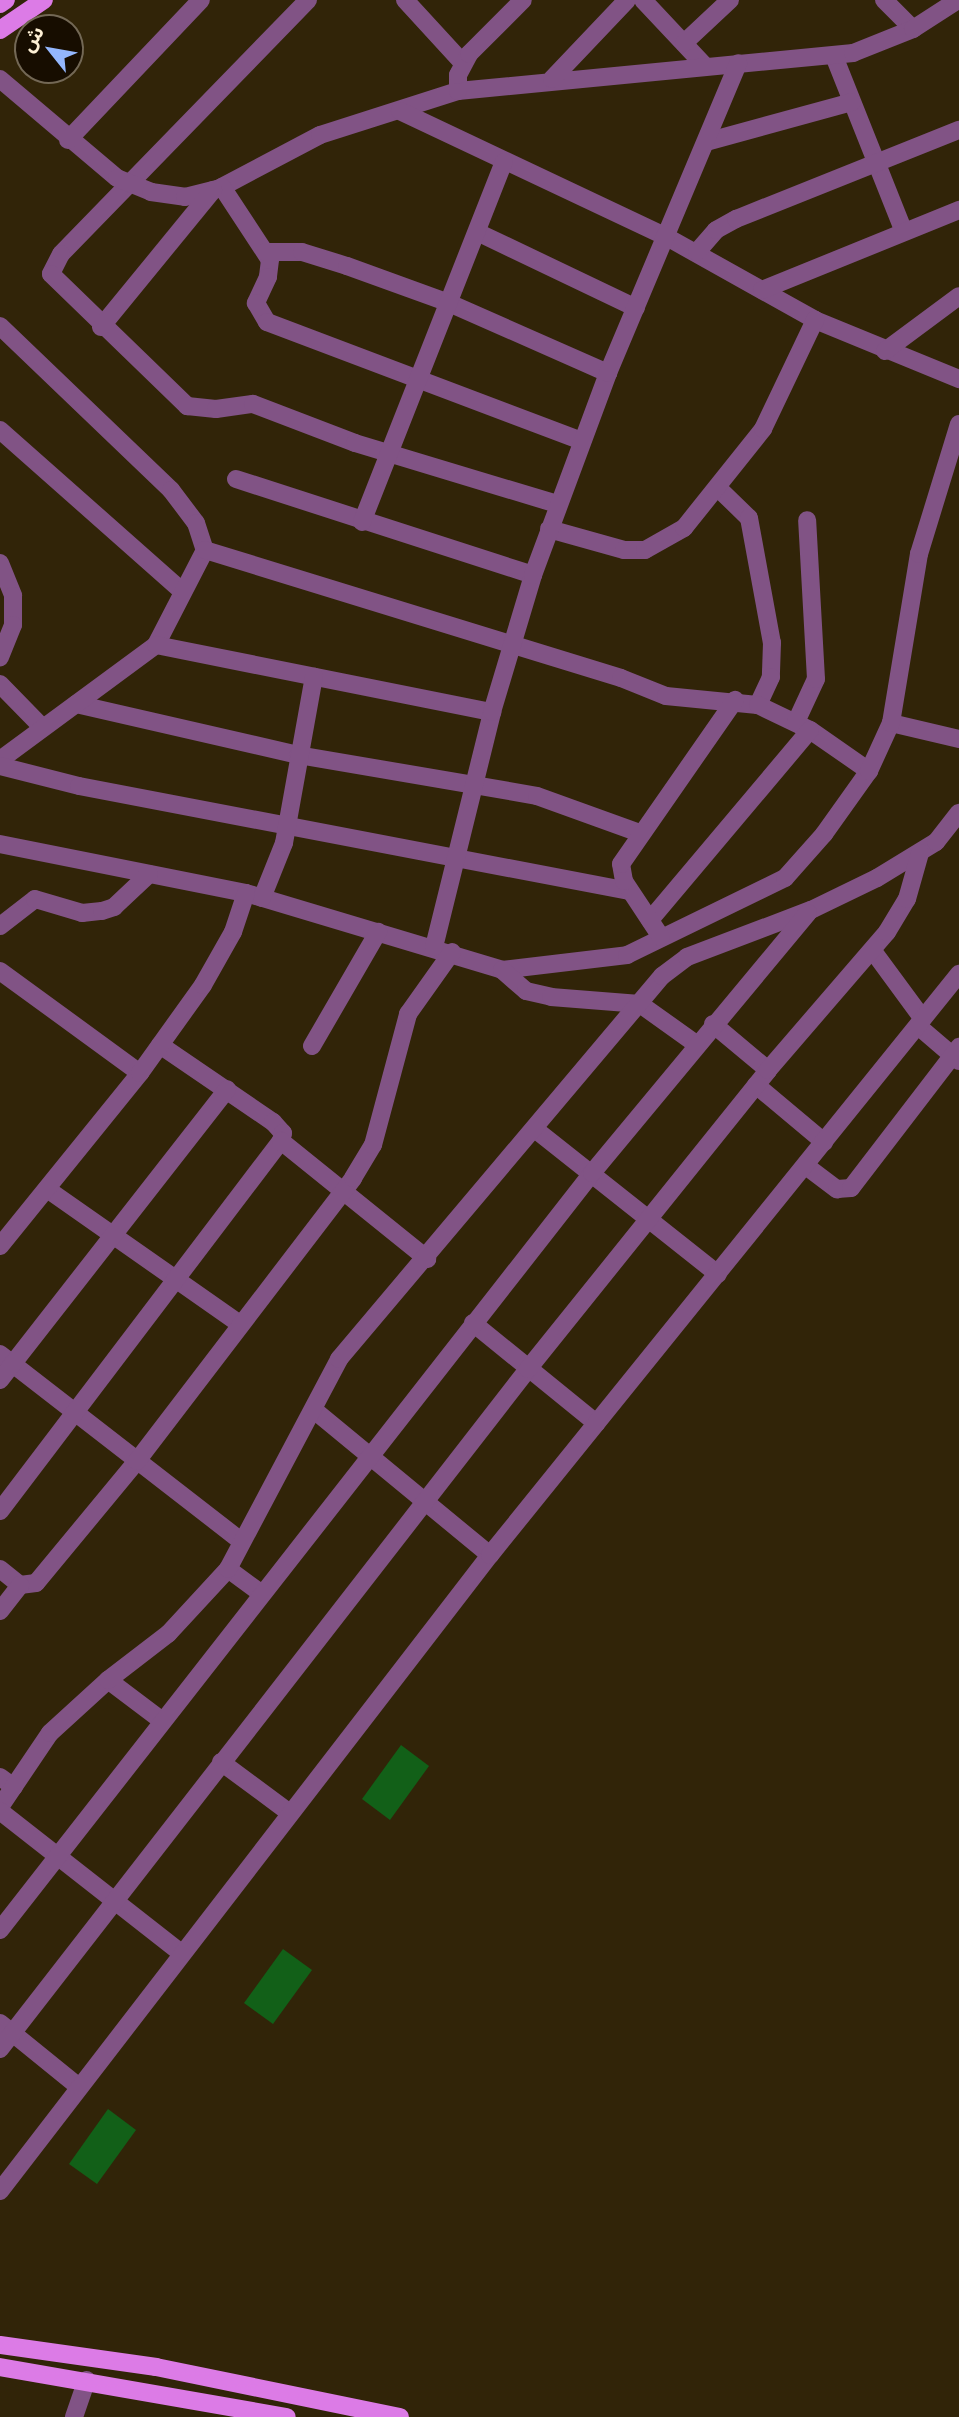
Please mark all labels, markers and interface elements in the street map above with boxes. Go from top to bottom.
north arrow [14,14,84,84]
text: ش [16,22,49,56]

